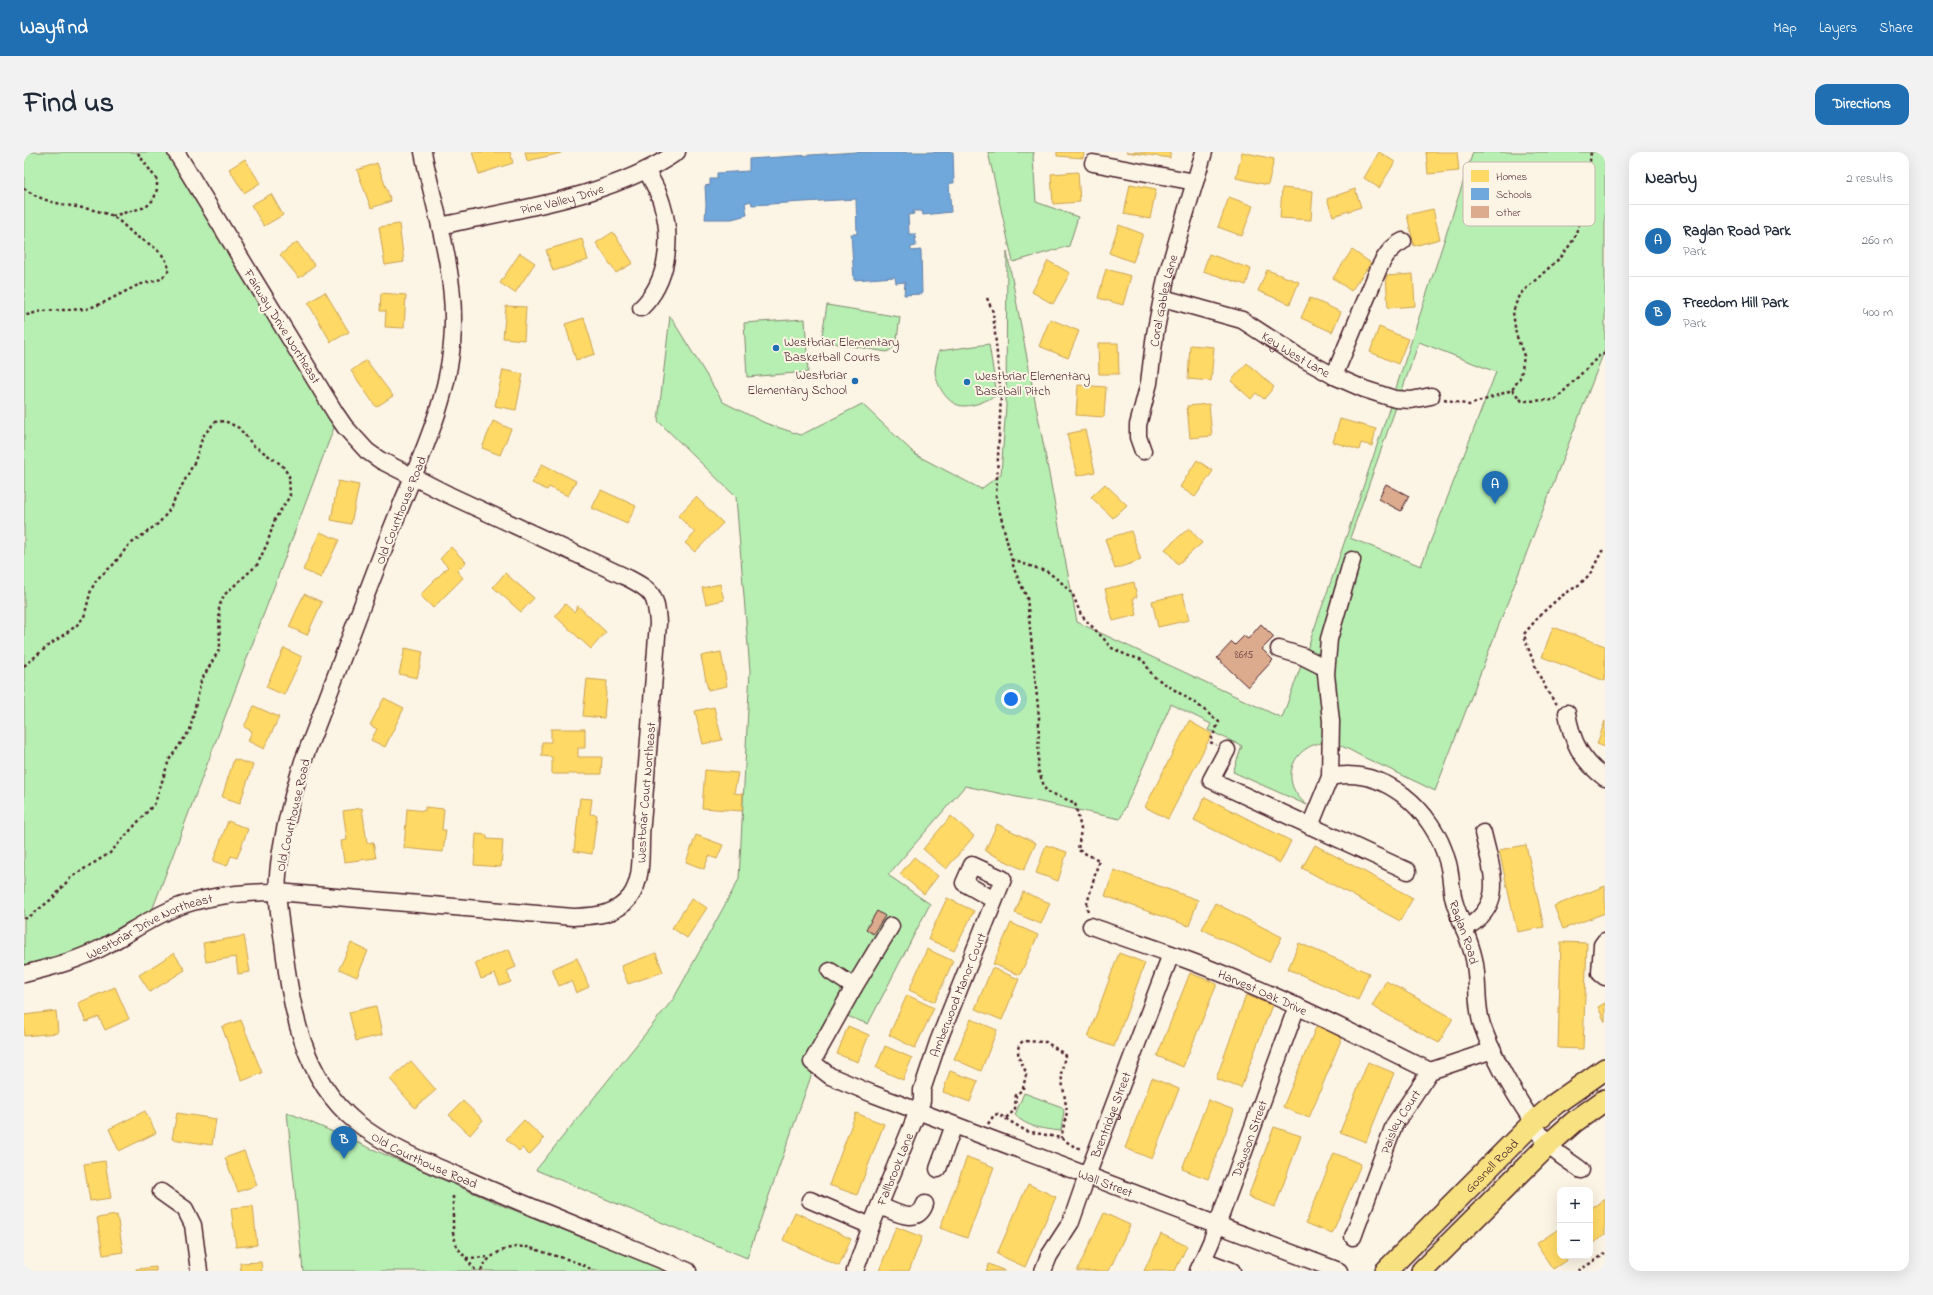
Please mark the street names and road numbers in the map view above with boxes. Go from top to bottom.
street label: Pine Valley Drive [519,180,607,220]
street label: Coral Gables Lane [1146,252,1184,348]
street label: Fairway Drive Northeast [237,265,325,389]
street label: Key West Lane [1257,327,1333,383]
street label: Old Courthouse Road [371,453,432,568]
street label: Westbriar Court Northeast [632,721,661,863]
street label: Old Courthouse Road [271,756,316,874]
street label: Westbriar Drive Northeast [83,889,215,965]
street label: Raglan Road [1443,898,1483,967]
street label: Amberwood Manor Court [926,929,992,1060]
street label: Harvest Oak Drive [1215,965,1310,1021]
street label: Brentridge Street [1086,1069,1137,1162]
street label: Paisley Court [1376,1086,1426,1157]
street label: Dawson Street [1227,1097,1273,1181]
street label: Old Courthouse Road [367,1128,481,1194]
street label: Fallbrook Lane [872,1130,919,1210]
street label: Gosnell Road [1461,1134,1524,1198]
street label: Wall Street [1075,1165,1136,1203]

